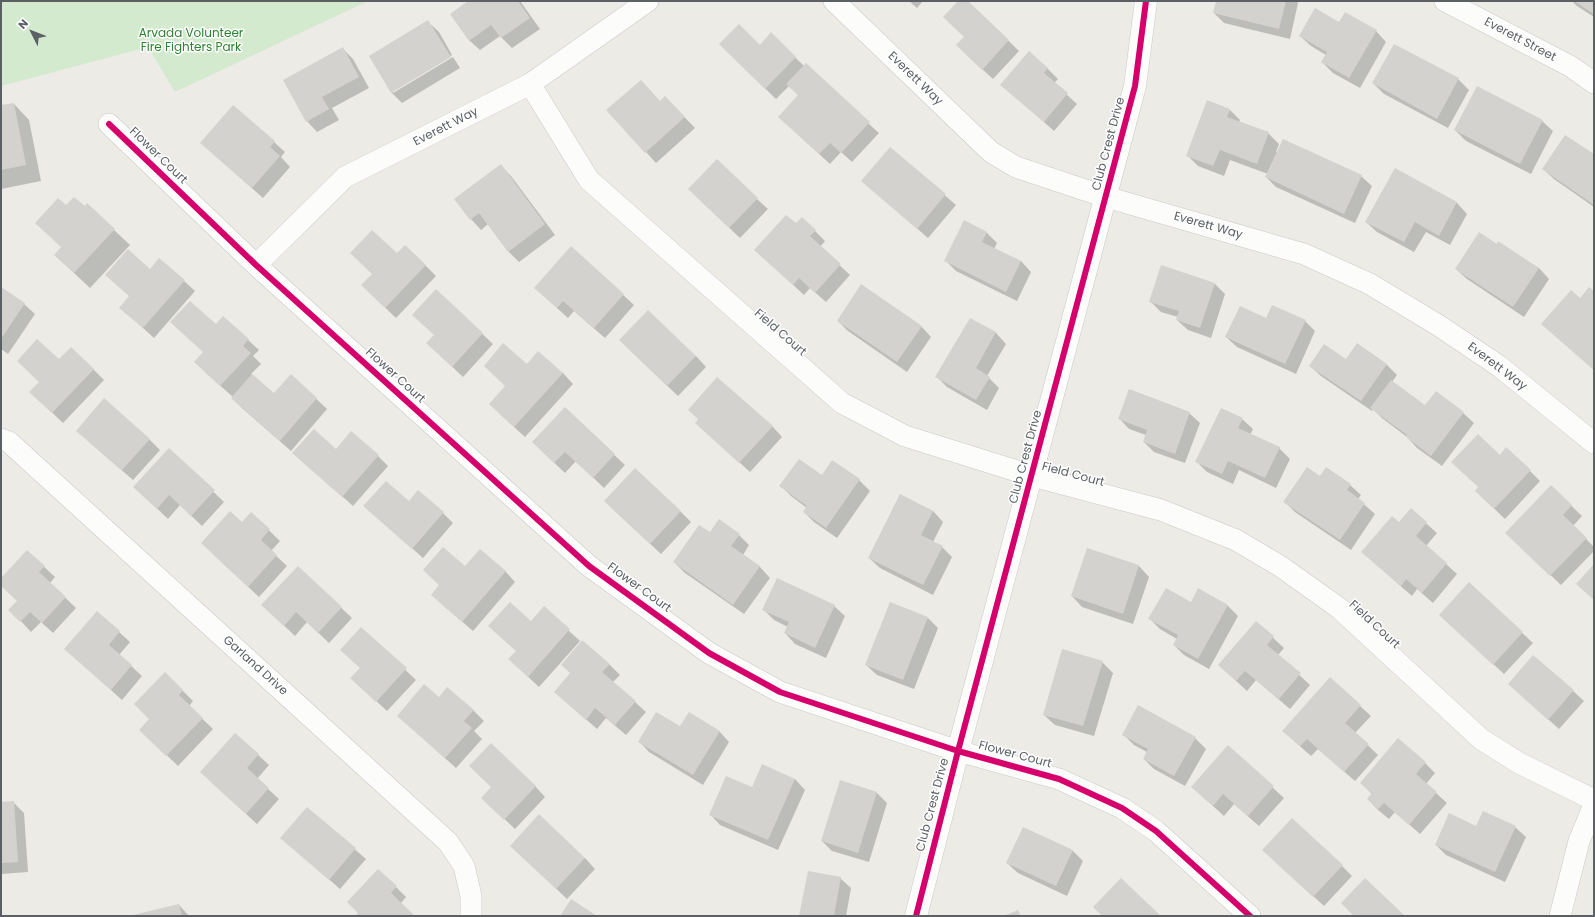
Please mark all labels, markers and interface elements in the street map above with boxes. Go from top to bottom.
north arrow [12,12,52,52]
street label: Everett Street [1482,15,1558,65]
text: N [14,16,32,32]
park label: Arvada Volunteer Fire Fighters Park [139,27,243,55]
street label: Everett Way [885,49,945,109]
street label: Club Crest Drive [1090,96,1128,192]
street label: Everett Way [411,105,481,149]
street label: Flower Court [126,125,190,187]
street label: Everett Way [1172,209,1244,243]
street label: Field Court [751,307,809,359]
street label: Everett Way [1464,340,1530,394]
street label: Flower Court [362,346,428,406]
street label: Club Crest Drive [1007,409,1045,505]
street label: Field Court [1040,460,1106,490]
street label: Flower Court [604,560,674,616]
street label: Field Court [1346,598,1402,652]
street label: Garland Drive [220,633,290,699]
street label: Flower Court [977,738,1053,772]
street label: Club Crest Drive [914,757,952,853]

